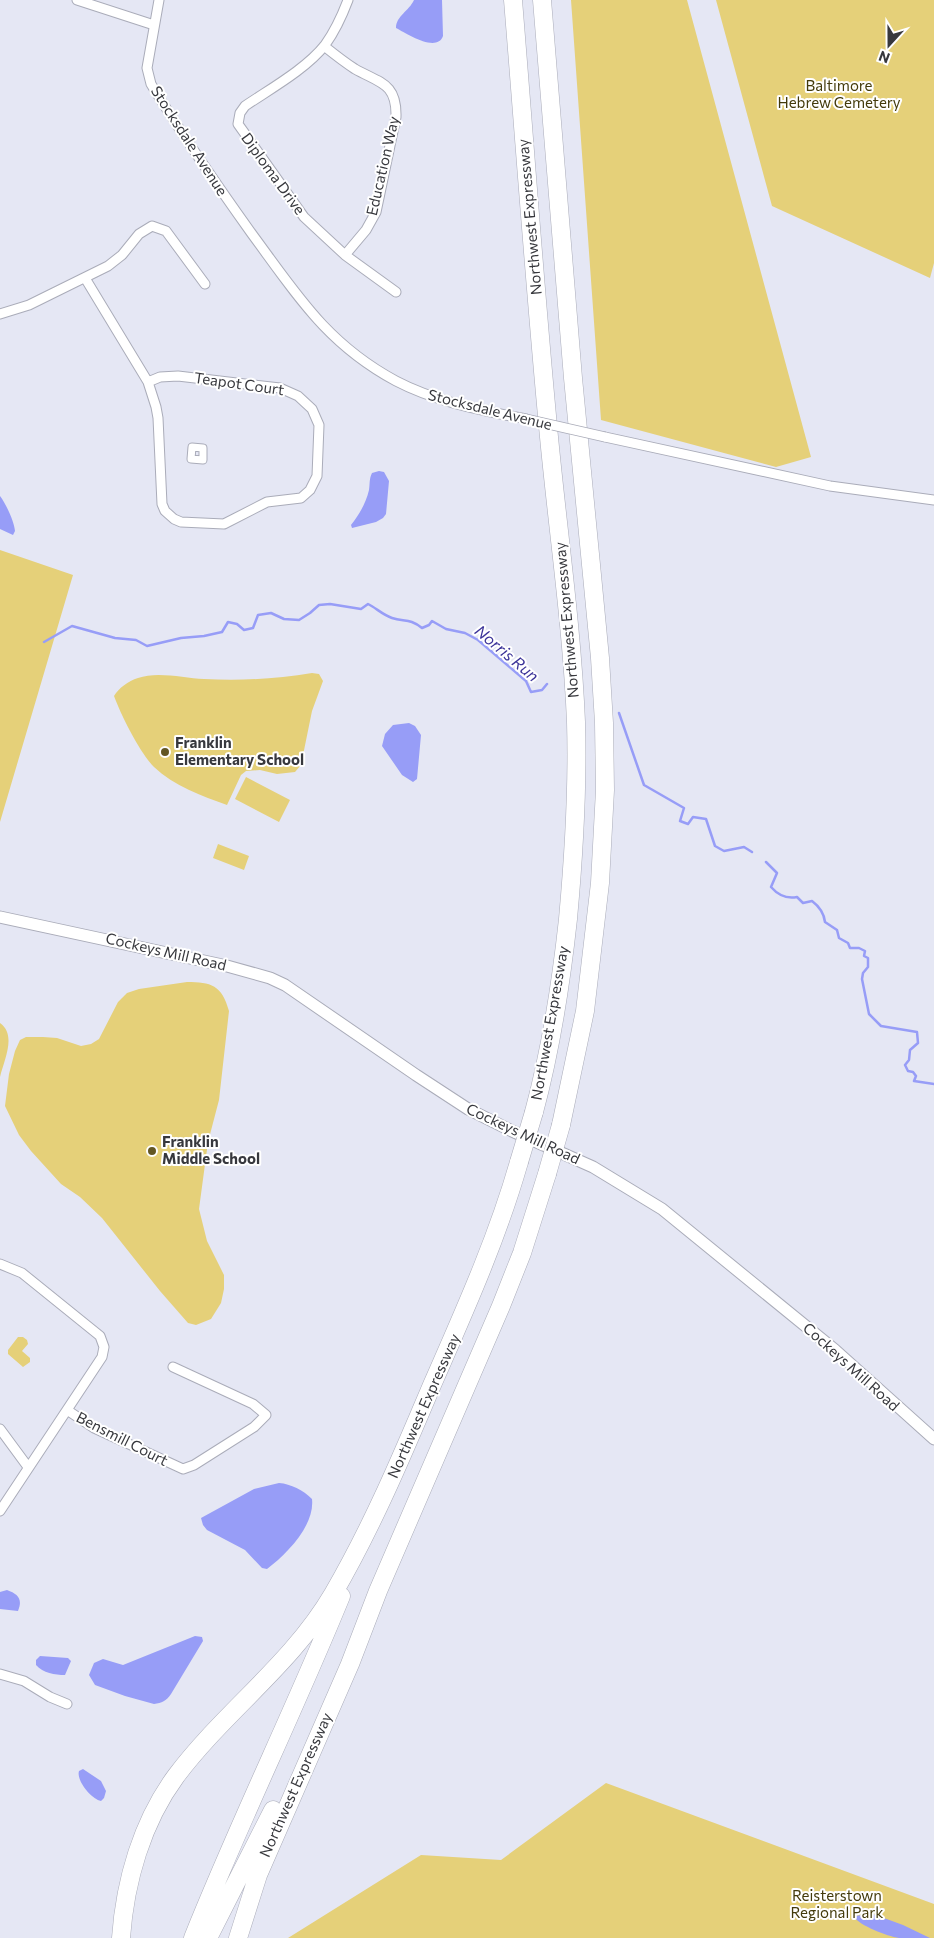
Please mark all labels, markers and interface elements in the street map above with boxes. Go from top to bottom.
north arrow [864,20,914,70]
text: N [876,48,892,67]
park label: Baltimore Hebrew Cemetery [777,76,901,111]
street label: Stocksdale Avenue [148,82,232,199]
street label: Education Way [362,114,402,217]
street label: Diploma Drive [238,129,310,218]
street label: Northwest Expressway [513,138,545,296]
street label: Teapot Court [193,368,285,398]
street label: Stocksdale Avenue [426,385,554,433]
street label: Northwest Expressway [550,541,582,699]
water label: Norris Run [471,620,543,685]
place label: Franklin Elementary School [175,733,304,768]
marker: Franklin Elementary School [159,746,171,758]
street label: Cockeys Mill Road [104,928,228,974]
street label: Northwest Expressway [527,944,572,1101]
street label: Cockeys Mill Road [464,1099,583,1167]
place label: Franklin Middle School [162,1132,260,1167]
marker: Franklin Middle School [146,1145,158,1157]
street label: Cockeys Mill Road [800,1318,903,1414]
street label: Northwest Expressway [383,1330,463,1481]
street label: Bensmill Court [74,1407,171,1469]
street label: Northwest Expressway [255,1709,335,1860]
park label: Reisterstown Regional Park [791,1886,883,1921]

